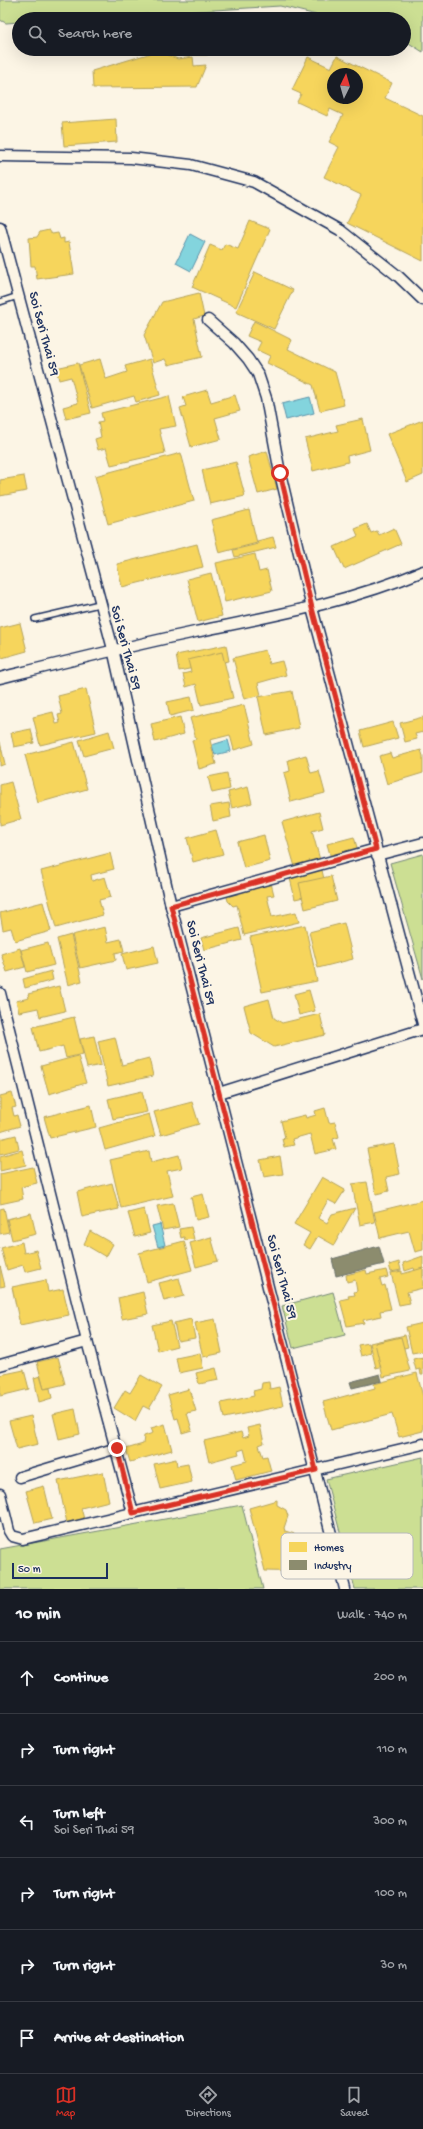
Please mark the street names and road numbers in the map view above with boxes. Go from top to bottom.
street label: Soi Seri Thai 59 [24,290,62,378]
street label: Soi Seri Thai 59 [106,604,144,692]
street label: Soi Seri Thai 59 [181,919,219,1007]
street label: Soi Seri Thai 59 [262,1233,300,1321]

